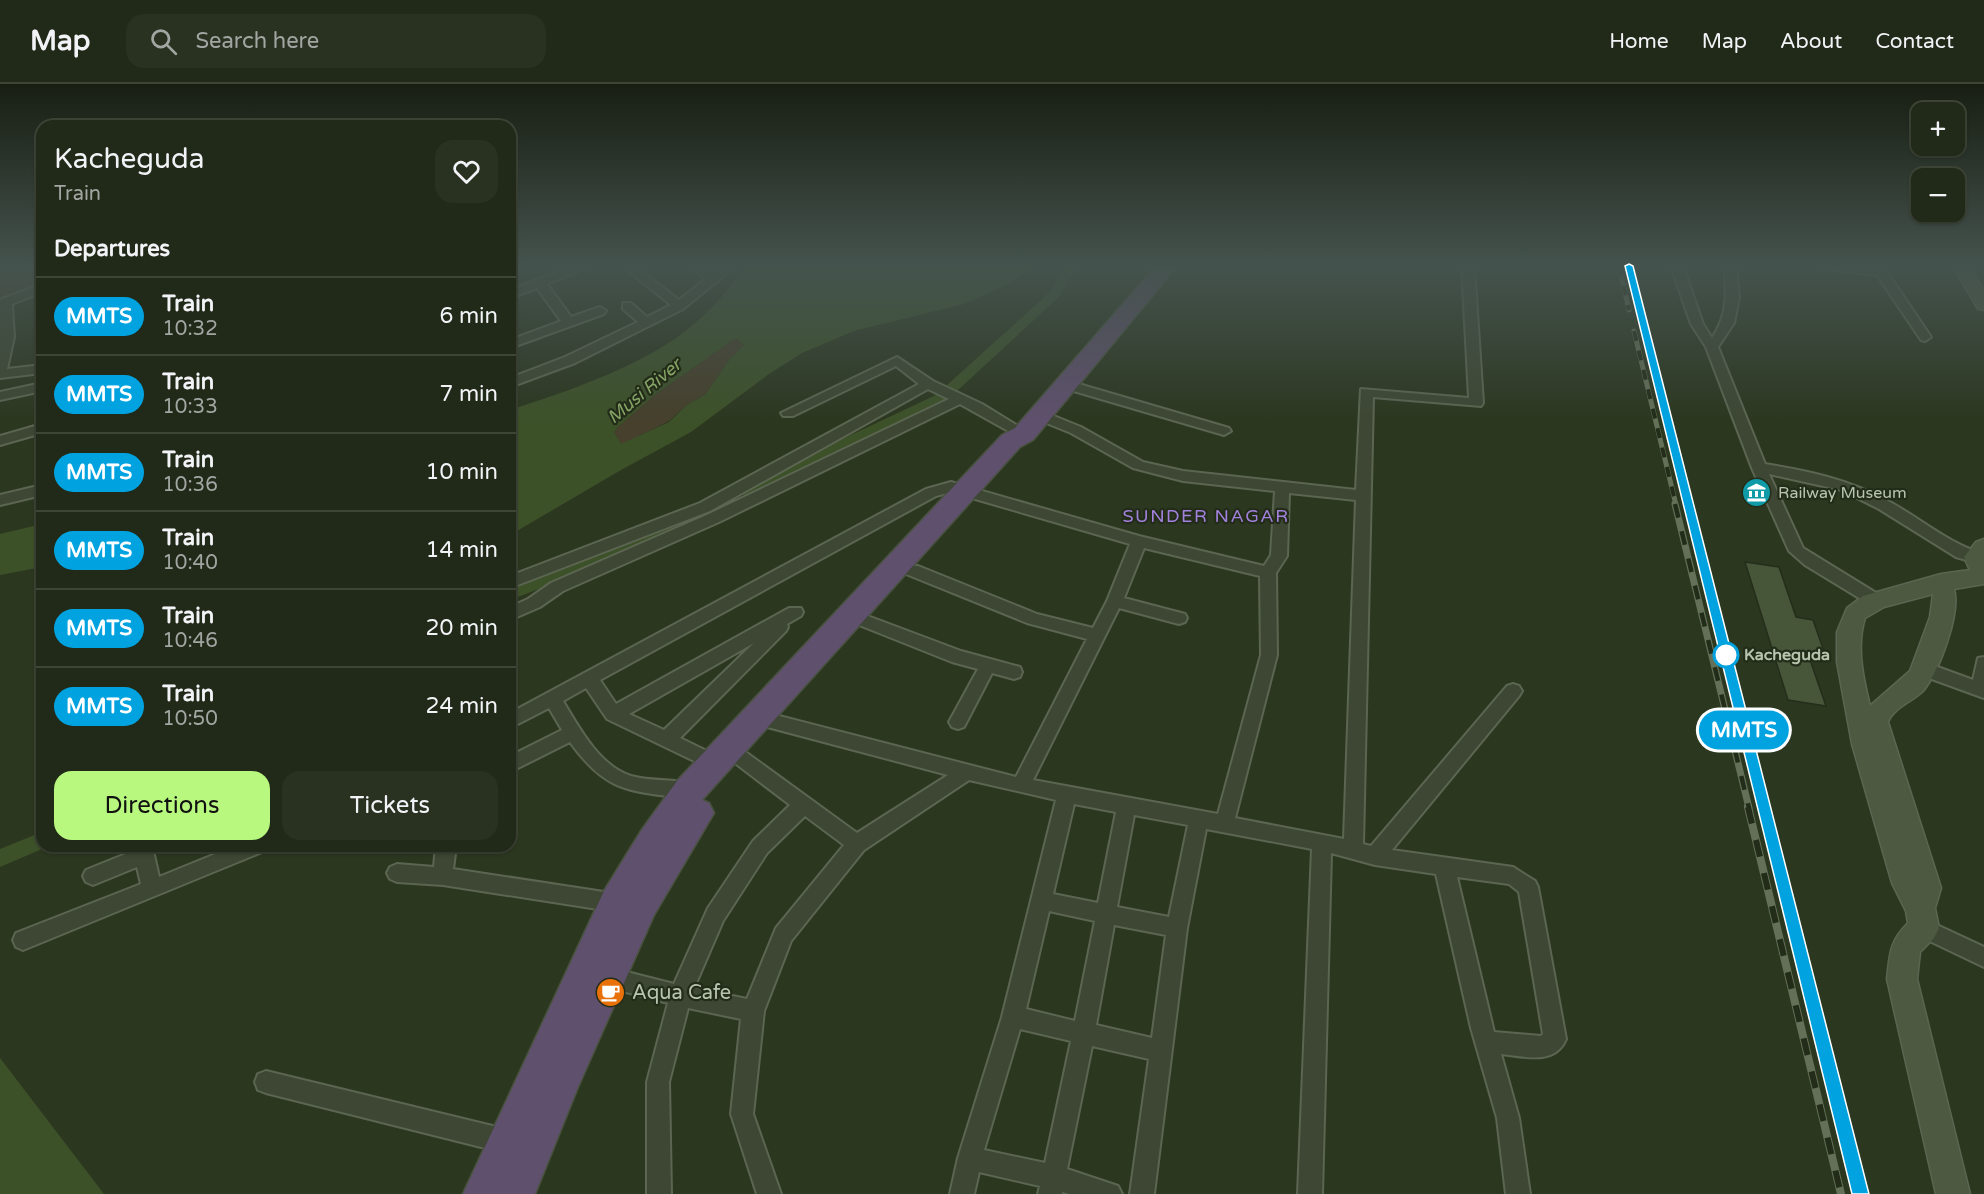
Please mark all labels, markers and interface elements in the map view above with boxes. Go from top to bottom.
search box [126,14,546,68]
text: Map [30,24,90,58]
icon: search [147,25,180,58]
text: Search here [195,28,319,54]
text: Home [1609,29,1669,54]
text: Map [1702,29,1747,54]
text: About [1780,29,1842,54]
text: Contact [1875,29,1954,54]
map controls [1911,102,1965,222]
button: + [1911,102,1965,156]
button: heart [435,140,498,203]
text: Kacheguda [54,142,204,176]
button: − [1911,168,1965,222]
text: Train [54,182,101,206]
text: Departures [54,236,170,262]
text: Train [162,291,214,317]
text: 6 min [439,303,498,329]
text: MMTS [66,304,132,329]
text: 10:32 [162,317,218,341]
water label: Musi River [603,352,687,428]
text: Train [162,369,214,395]
text: 7 min [439,381,498,407]
text: MMTS [66,382,132,407]
text: 10:33 [162,395,218,419]
text: Train [162,447,214,473]
text: 10 min [426,459,498,485]
text: MMTS [66,460,132,485]
text: 10:36 [162,473,218,497]
museum icon: Railway Museum [1741,477,1773,509]
place label: Railway Museum [1778,483,1907,503]
district label: SUNDER NAGAR [1122,505,1290,527]
text: Train [162,525,214,551]
text: 14 min [426,537,498,563]
text: MMTS [66,538,132,563]
text: 10:40 [162,551,218,575]
text: Train [162,603,214,629]
text: 20 min [426,615,498,641]
text: MMTS [66,616,132,641]
text: 10:46 [162,629,218,653]
marker: Kacheguda [1713,642,1739,668]
place label: Kacheguda [1744,645,1830,665]
text: Train [162,681,214,707]
text: 24 min [426,693,498,719]
text: MMTS [66,694,132,719]
text: 10:50 [162,707,218,731]
line badge: MMTS [1702,710,1786,750]
text: MMTS [1711,718,1777,743]
button: Directions [54,771,270,840]
button: Tickets [282,771,498,840]
cafe icon: Aqua Cafe [595,977,627,1009]
place label: Aqua Cafe [632,981,731,1005]

